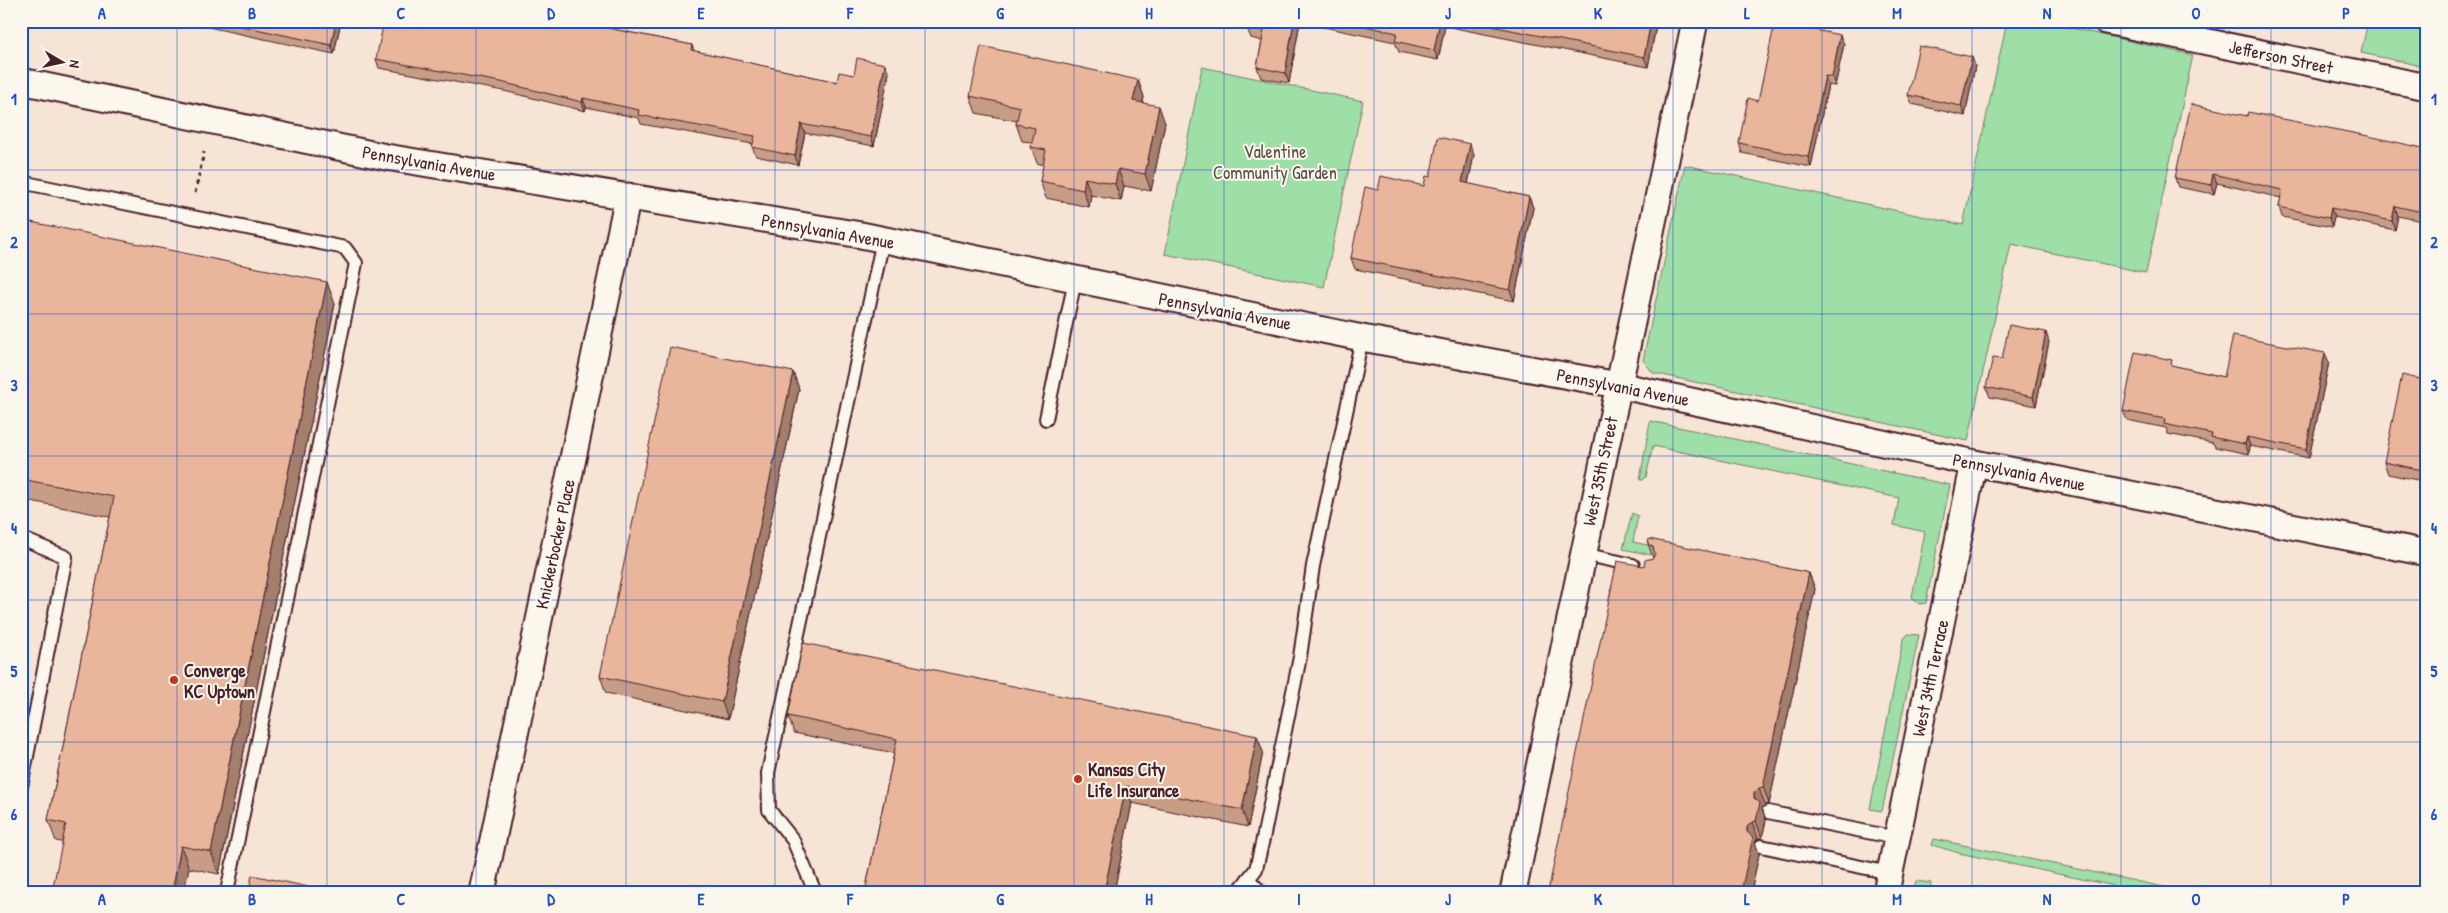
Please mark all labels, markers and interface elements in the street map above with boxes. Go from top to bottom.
text: A [98,2,106,24]
text: B [248,2,256,24]
text: C [397,2,406,24]
text: D [547,2,555,24]
text: E [697,2,705,24]
text: F [846,2,854,24]
text: G [996,2,1004,24]
text: H [1145,2,1153,24]
text: I [1297,2,1301,24]
text: J [1445,2,1451,24]
text: K [1594,2,1603,24]
text: L [1744,2,1750,24]
text: M [1892,2,1902,24]
text: N [2043,2,2052,24]
text: O [2192,2,2201,24]
text: P [2342,2,2350,24]
street label: Jefferson Street [2227,34,2336,80]
north arrow [38,38,88,88]
text: N [65,59,85,70]
text: 1 [11,88,17,110]
text: 1 [2431,88,2437,110]
street label: Pennsylvania Avenue [361,139,497,187]
park label: Valentine Community Garden [1213,139,1337,185]
street label: Pennsylvania Avenue [760,207,896,255]
text: 2 [10,231,18,253]
text: 2 [2430,231,2438,253]
street label: Pennsylvania Avenue [1157,286,1293,336]
street label: Pennsylvania Avenue [1555,362,1691,412]
text: 3 [10,374,18,396]
text: 3 [2430,374,2438,396]
street label: West 35th Street [1576,413,1624,528]
street label: Pennsylvania Avenue [1951,447,2087,497]
street label: Knickerbocker Place [529,477,581,611]
text: 4 [11,517,17,539]
text: 4 [2431,517,2437,539]
street label: West 34th Terrace [1905,617,1955,739]
place label: Converge KC Uptown [184,658,255,705]
text: 5 [11,660,18,682]
text: 5 [2431,660,2438,682]
marker: Converge KC Uptown [168,674,180,686]
place label: Kansas City Life Insurance [1088,757,1180,803]
marker: Kansas City Life Insurance [1072,773,1084,785]
text: 6 [11,803,18,825]
text: 6 [2431,803,2438,825]
text: A [98,888,106,910]
text: B [248,888,256,910]
text: C [397,888,406,910]
text: D [547,888,555,910]
text: E [697,888,705,910]
text: F [846,888,854,910]
text: G [996,888,1004,910]
text: H [1145,888,1153,910]
text: I [1297,888,1301,910]
text: J [1445,888,1451,910]
text: K [1594,888,1603,910]
text: L [1744,888,1750,910]
text: M [1892,888,1902,910]
text: N [2043,888,2052,910]
text: O [2192,888,2201,910]
text: P [2342,888,2350,910]

